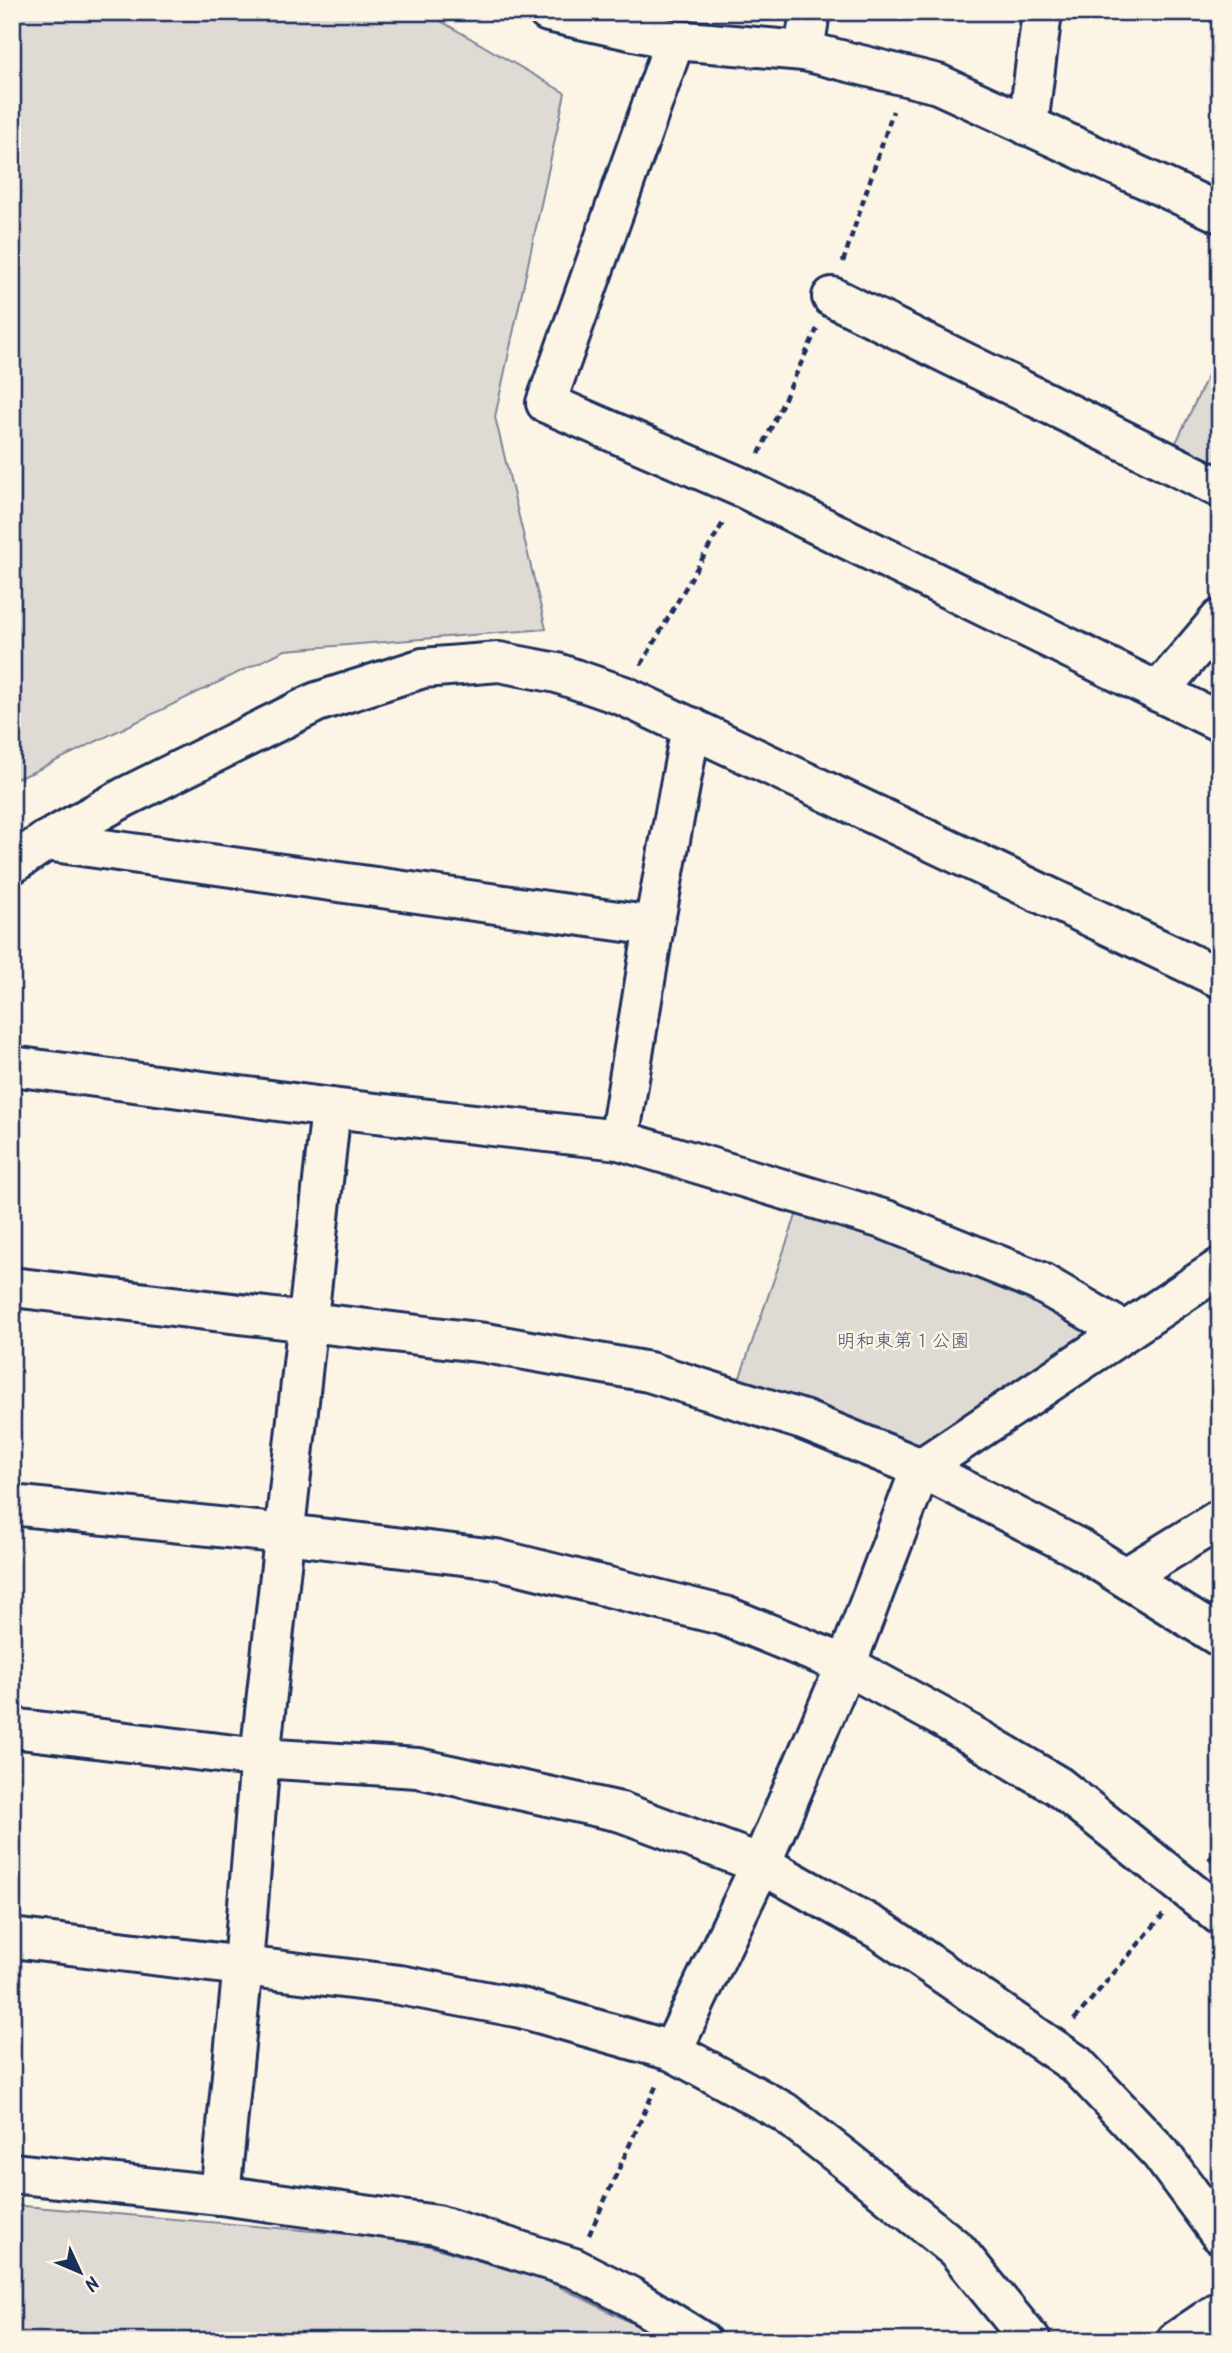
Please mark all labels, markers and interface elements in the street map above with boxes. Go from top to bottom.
park label: 明和東第１公園 [836,1327,970,1357]
north arrow [46,2238,116,2308]
text: N [76,2268,106,2297]

